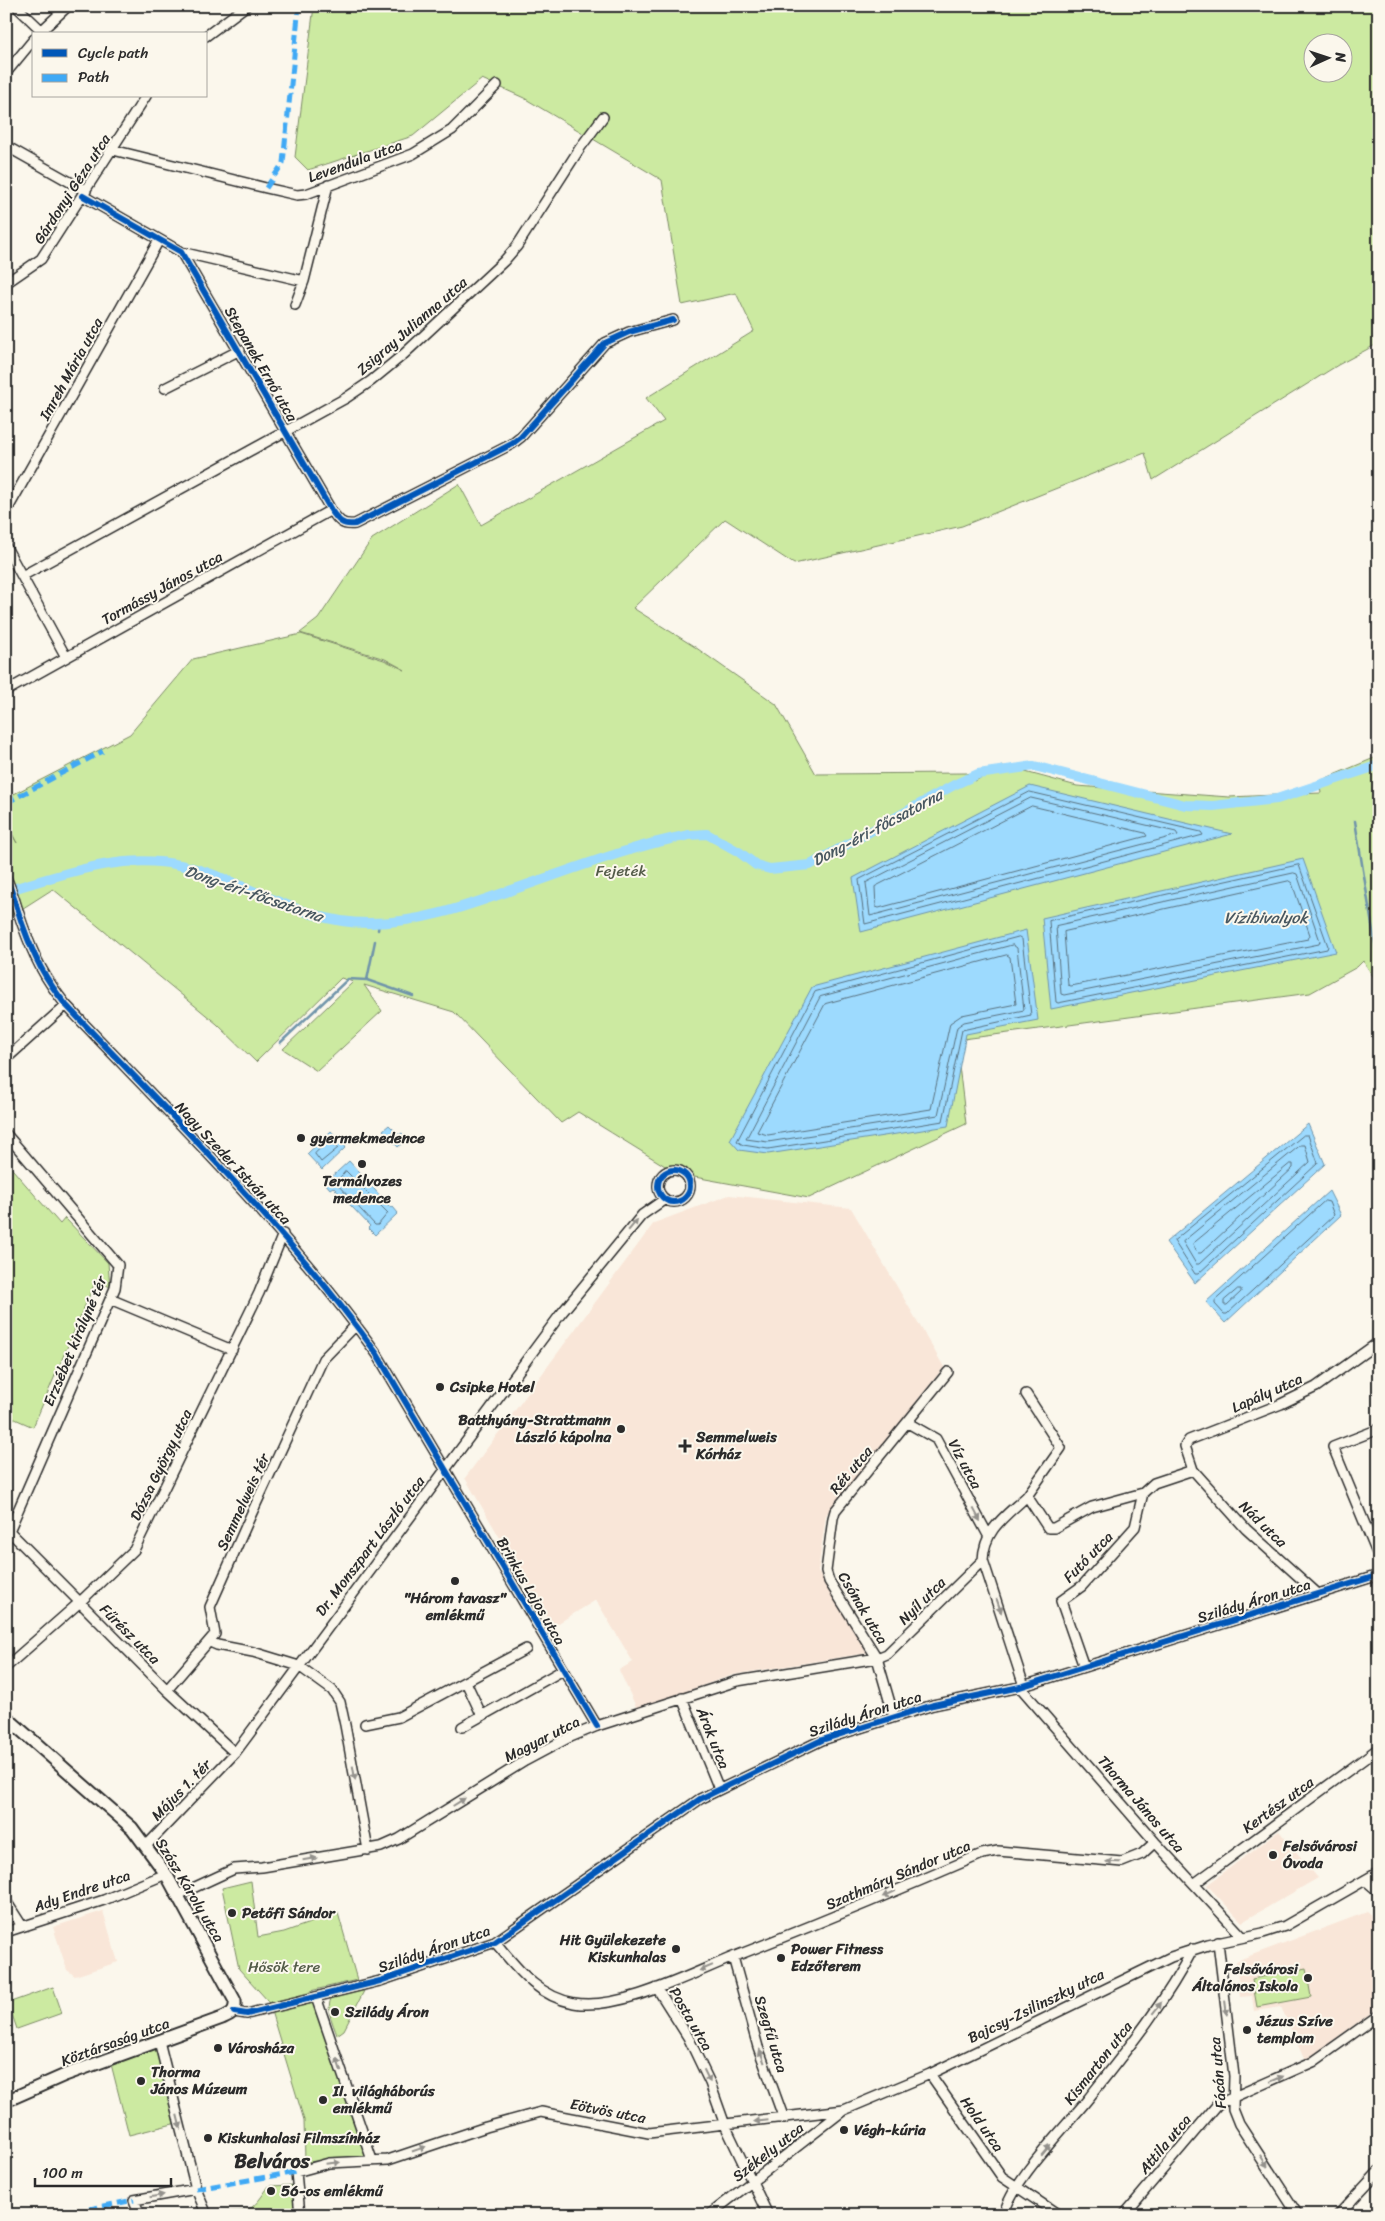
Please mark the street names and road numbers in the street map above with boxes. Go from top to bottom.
street label: Gárdonyi Géza utca [26,128,118,249]
street label: Levendula utca [304,132,406,190]
street label: Zsigray Julianna utca [350,270,474,382]
street label: Stepanek Ernő utca [217,301,305,427]
street label: Imreh Mária utca [31,312,110,426]
street label: Tormássy János utca [97,544,228,632]
street label: Nagy Szeder István utca [168,1095,298,1231]
street label: Erzsébet királyné tér [36,1271,115,1410]
street label: Lapály utca [1227,1366,1307,1420]
street label: Dózsa György utca [123,1404,200,1525]
street label: Víz utca [941,1434,989,1494]
street label: Rét utca [823,1440,880,1500]
street label: Semmelweis tér [209,1448,277,1555]
street label: Dr. Monszpart László utca [308,1470,432,1622]
street label: Nád utca [1233,1494,1294,1554]
street label: Futó utca [1056,1525,1120,1589]
street label: Brinkus Lajos utca [489,1532,573,1650]
street label: Csónak utca [831,1567,895,1650]
street label: Nyíl utca [892,1570,953,1631]
street label: Szilády Áron utca [1194,1571,1314,1631]
street label: Fűrész utca [93,1597,167,1671]
street label: Szilády Áron utca [805,1683,925,1744]
street label: Árok utca [688,1702,737,1773]
street label: Magyar utca [499,1709,585,1769]
street label: Thorma János utca [1091,1749,1191,1859]
street label: Május 1. tér [144,1752,218,1827]
street label: Kertész utca [1236,1770,1320,1840]
street label: Szathmáry Sándor utca [821,1832,975,1917]
street label: Szász Károly utca [148,1833,232,1948]
street label: Ady Endre utca [29,1862,134,1920]
street label: Szilády Áron utca [374,1917,494,1980]
street label: Bajcsy-Zsilinszky utca [963,1961,1109,2050]
street label: Posta utca [662,1982,720,2057]
street label: Szegfű utca [747,1992,795,2076]
street label: Köztársaság utca [57,2010,173,2074]
street label: Kismarton utca [1057,2015,1139,2111]
street label: Fácán utca [1202,2036,1234,2110]
street label: Eötvös utca [568,2091,649,2131]
street label: Hold utca [953,2091,1011,2158]
street label: Attila utca [1131,2108,1198,2181]
street label: Székely utca [726,2115,810,2189]

